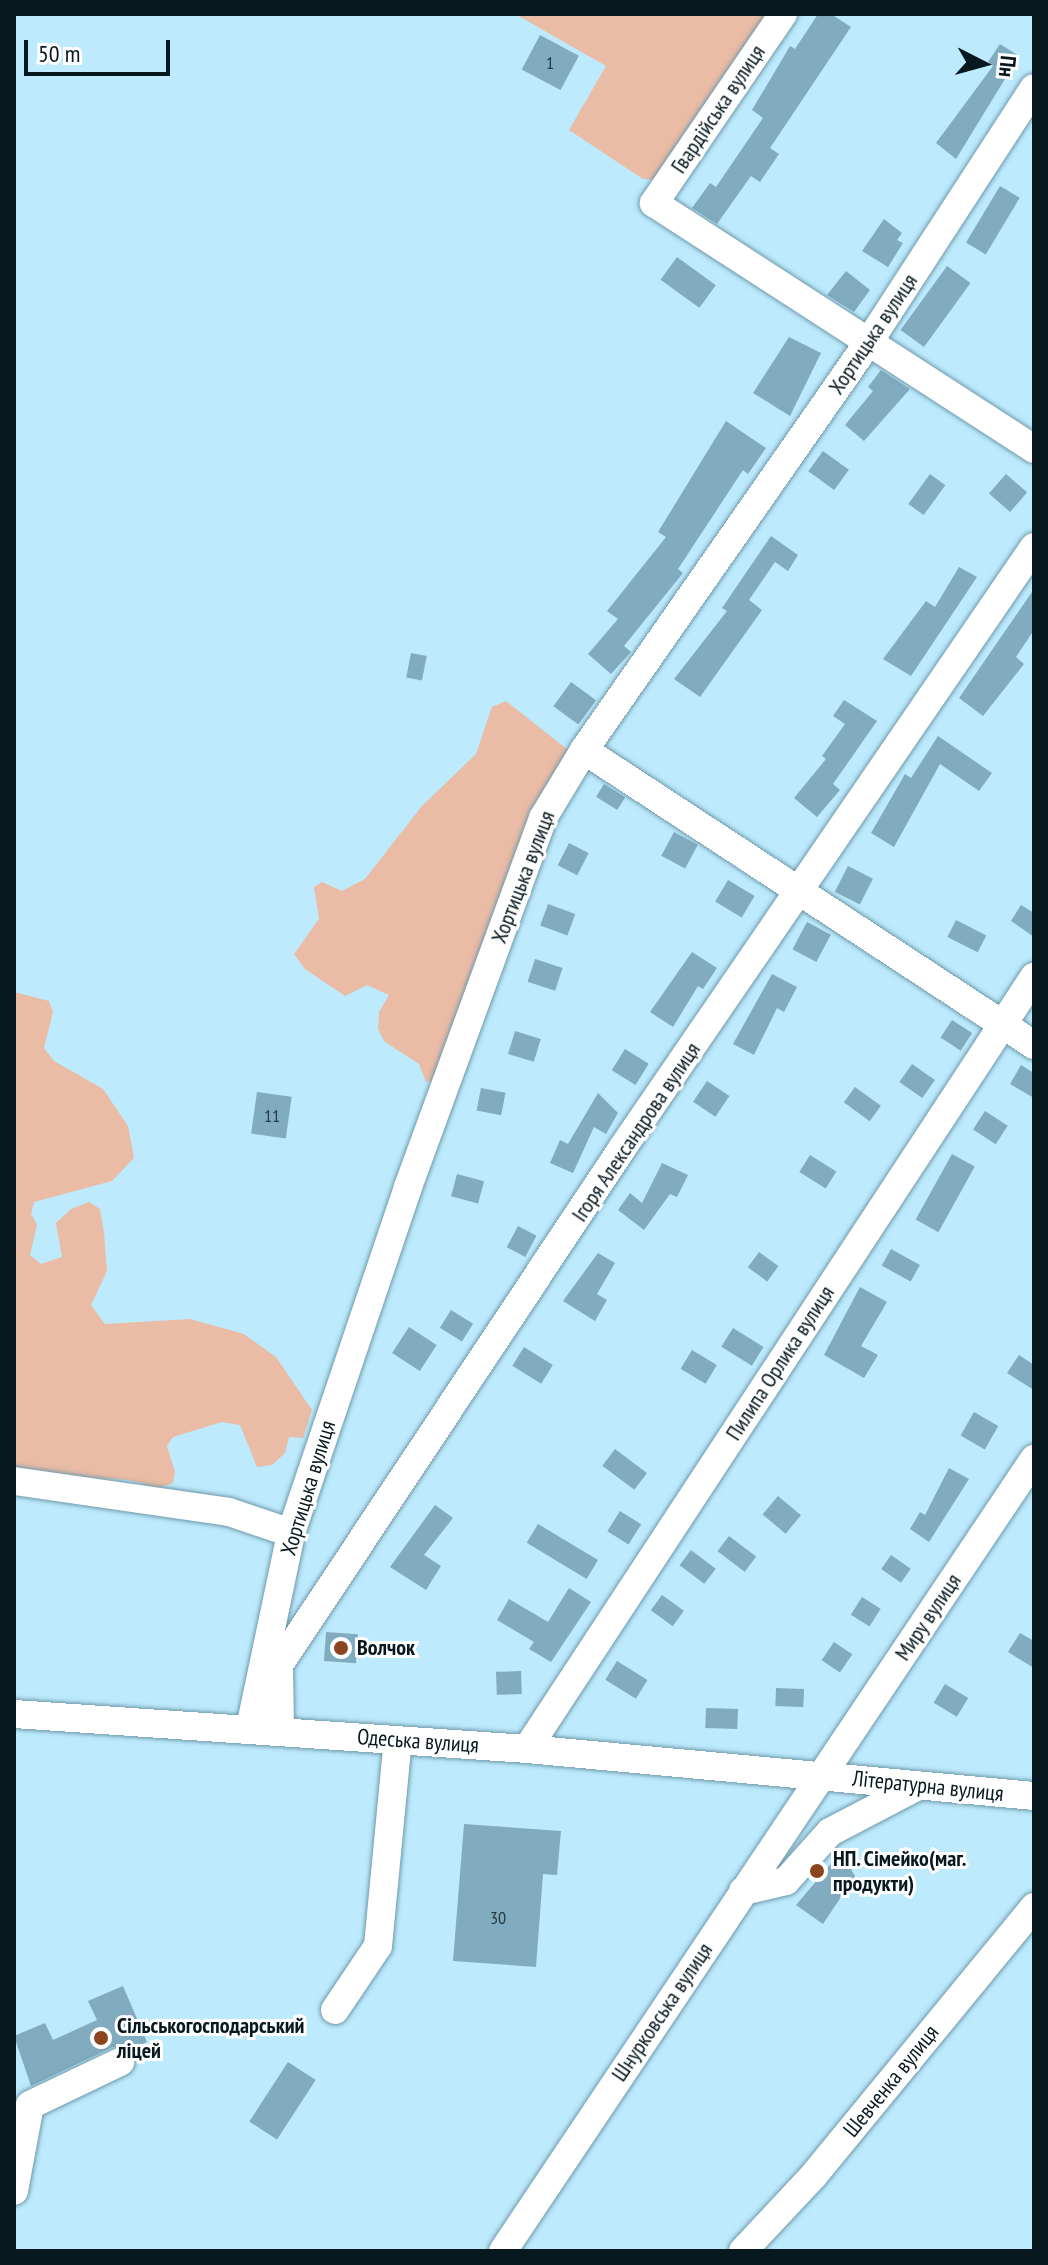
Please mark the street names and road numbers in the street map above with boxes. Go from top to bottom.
street label: Гвардійська вулиця [665,40,771,178]
street label: Хортицька вулиця [823,269,923,399]
street label: Хортицька вулиця [486,807,560,947]
street label: Ігоря Александрова вулиця [566,1037,706,1227]
street label: Пилипа Орлика вулиця [720,1281,840,1445]
street label: Хортицька вулиця [275,1417,341,1559]
street label: Миру вулиця [889,1568,967,1666]
street label: Одеська вулиця [356,1724,480,1758]
street label: Літературна вулиця [851,1765,1005,1807]
street label: Шнурковська вулиця [606,1938,718,2086]
street label: Шевченка вулиця [838,2020,944,2142]

